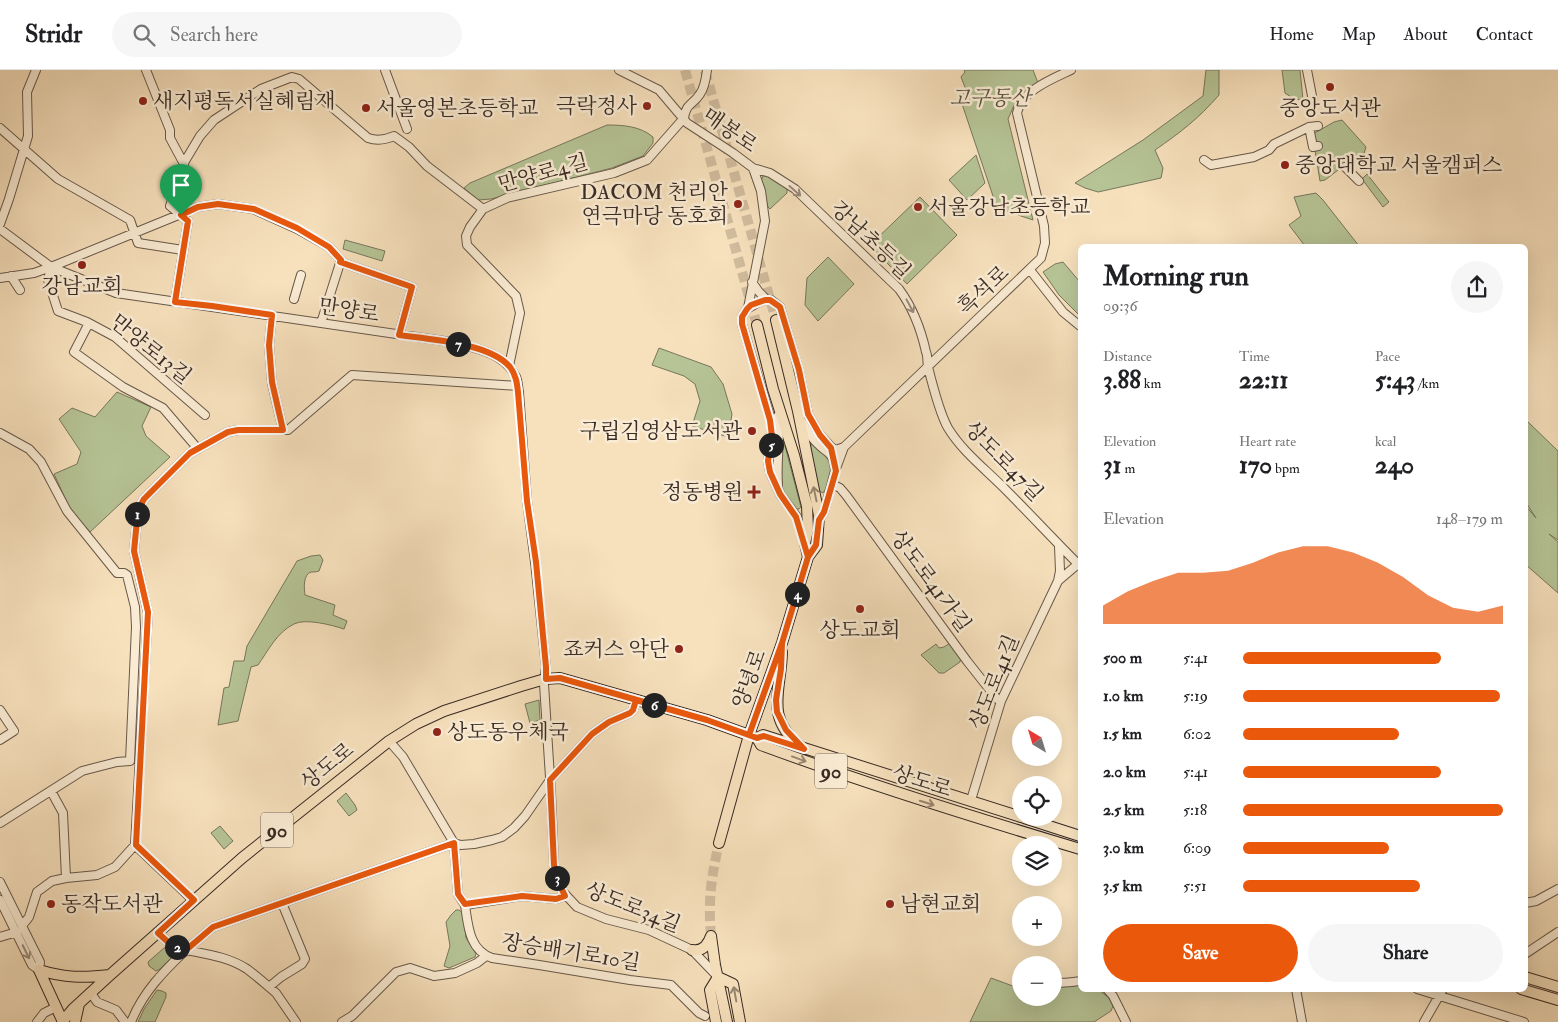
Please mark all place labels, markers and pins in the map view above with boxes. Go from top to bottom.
marker: 중앙도서관 [1324,81,1336,93]
place label: 새지평독서실혜림재 [153,88,336,115]
place label: 극락정사 [556,93,638,120]
marker: 새지평독서실혜림재 [137,95,149,107]
place label: 서울영본초등학교 [376,95,538,122]
place label: 중앙도서관 [1279,95,1381,122]
marker: 극락정사 [641,100,653,112]
marker: 서울영본초등학교 [360,102,372,114]
place label: 중앙대학교 서울캠퍼스 [1295,152,1502,179]
marker: 중앙대학교 서울캠퍼스 [1279,159,1291,171]
pin [160,164,202,215]
place label: DACOM 천리안 연극마당 동호회 [580,179,729,230]
place label: 서울강남초등학교 [928,194,1090,221]
marker: DACOM 천리안 연극마당 동호회 [732,198,744,210]
marker: 서울강남초등학교 [912,201,924,213]
marker: 강남교회 [76,259,88,271]
place label: 강남교회 [41,273,123,300]
pin: 7 [446,332,470,356]
place label: 구립김영삼도서관 [580,418,743,445]
marker: 구립김영삼도서관 [746,425,758,437]
pin: 5 [758,432,784,458]
place label: 정동병원 [662,479,743,506]
marker: 정동병원 [747,485,761,499]
pin: 1 [124,502,150,526]
pin: 4 [784,582,810,606]
marker: 상도교회 [854,603,866,615]
place label: 상도교회 [819,617,901,644]
place label: 죠커스 악단 [563,636,670,663]
marker: 죠커스 악단 [673,643,685,655]
pin: 6 [642,692,666,718]
place label: 상도동우체국 [447,719,569,746]
marker: 상도동우체국 [431,726,443,738]
pin: 3 [544,866,570,890]
place label: 동작도서관 [61,891,163,918]
place label: 남현교회 [900,891,981,918]
marker: 동작도서관 [45,898,57,910]
marker: 남현교회 [884,898,896,910]
pin: 2 [164,934,190,960]

